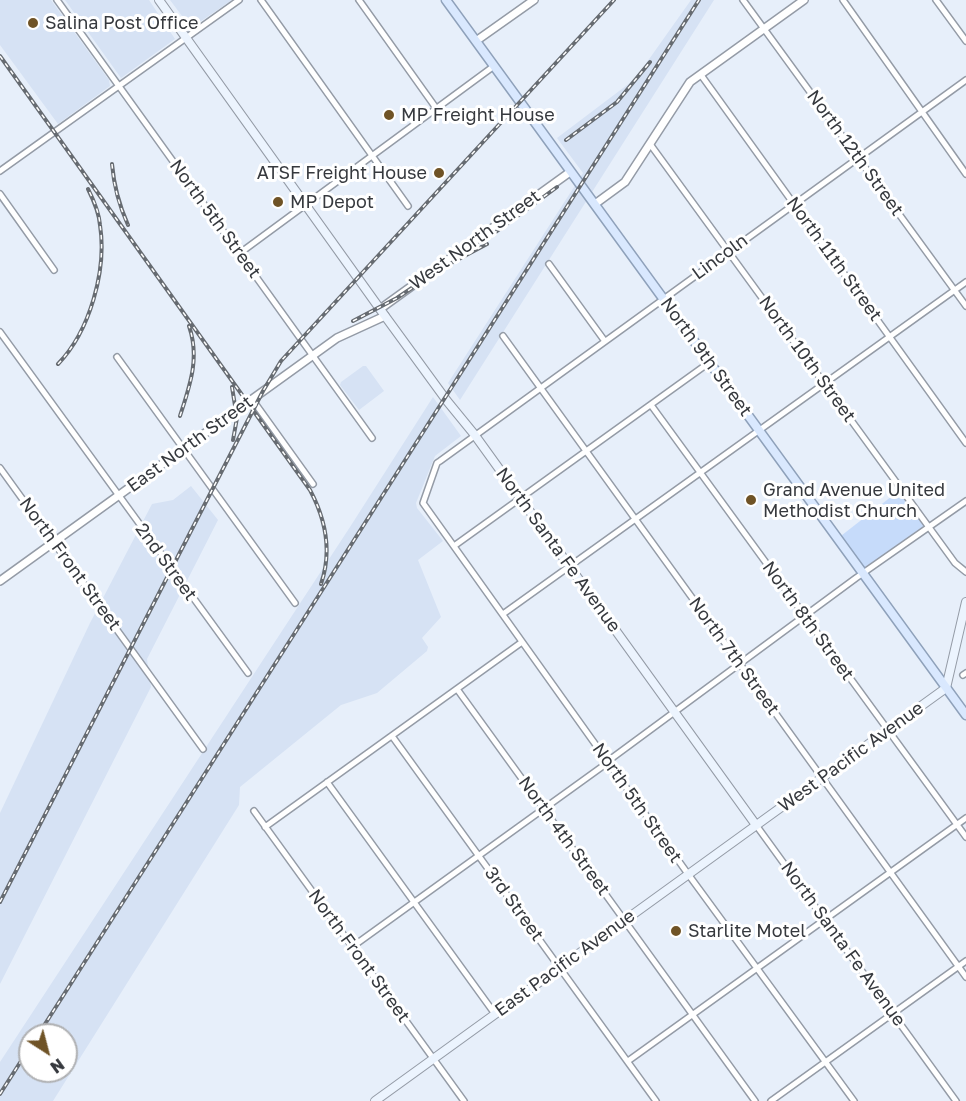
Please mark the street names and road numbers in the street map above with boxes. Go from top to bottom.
street label: North 12th Street [802,86,908,220]
street label: North 5th Street [165,156,265,282]
street label: West North Street [405,185,545,295]
street label: North 11th Street [782,193,886,325]
street label: Lincoln [688,230,752,284]
street label: North 10th Street [754,292,860,426]
street label: North 9th Street [656,293,756,421]
street label: East North Street [123,391,257,497]
street label: North Santa Fe Avenue [491,464,625,636]
street label: North Front Street [15,493,125,635]
street label: 2nd Street [131,519,201,605]
street label: North 8th Street [758,557,858,685]
street label: North 7th Street [684,593,784,719]
street label: West Pacific Avenue [774,697,928,817]
street label: North 5th Street [588,739,686,867]
street label: North 4th Street [514,772,614,900]
street label: North Santa Fe Avenue [776,858,910,1030]
street label: 3rd Street [480,863,548,945]
street label: North Front Street [304,885,414,1027]
street label: East Pacific Avenue [491,905,639,1021]

